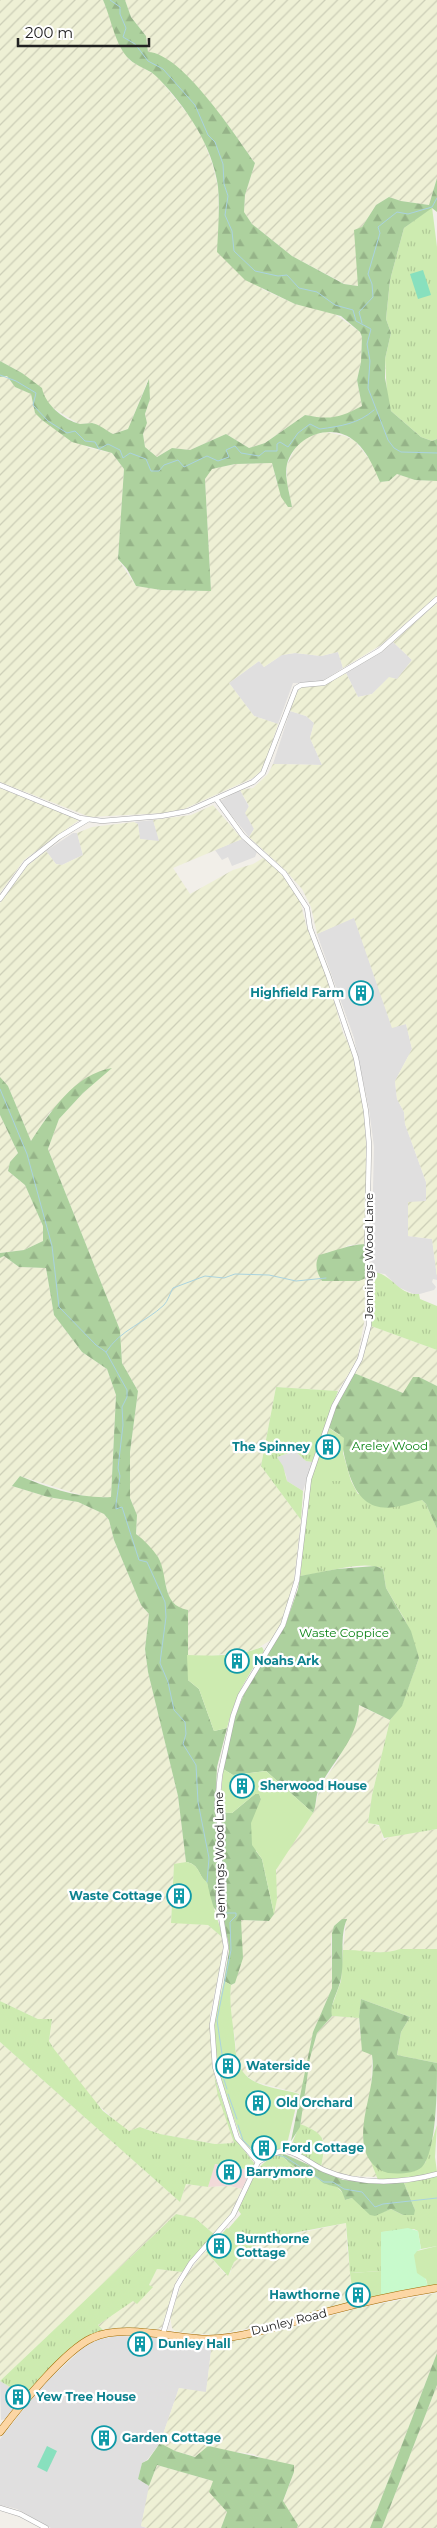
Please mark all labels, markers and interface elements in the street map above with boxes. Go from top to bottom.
scale bar [18,15,149,47]
text: 200 m [25,23,73,42]
building icon: Highfield Farm [348,980,374,1006]
place label: Highfield Farm [250,985,344,1000]
street label: Jennings Wood Lane [361,1193,376,1320]
building icon: The Spinney [315,1434,341,1460]
park label: Areley Wood [352,1438,428,1453]
place label: The Spinney [232,1439,311,1454]
park label: Waste Coppice [299,1625,389,1640]
building icon: Noahs Ark [224,1648,250,1674]
place label: Noahs Ark [254,1653,319,1668]
building icon: Sherwood House [229,1773,255,1799]
place label: Sherwood House [260,1778,368,1793]
street label: Jennings Wood Lane [211,1792,228,1919]
building icon: Waste Cottage [166,1883,192,1909]
place label: Waste Cottage [69,1888,162,1903]
building icon: Waterside [215,2053,241,2079]
place label: Waterside [246,2058,311,2073]
building icon: Old Orchard [245,2090,271,2116]
place label: Old Orchard [276,2095,353,2110]
building icon: Ford Cottage [251,2135,277,2161]
place label: Ford Cottage [282,2140,364,2155]
building icon: Barrymore [216,2159,242,2185]
place label: Barrymore [246,2164,314,2179]
place label: Burnthorne Cottage [236,2231,310,2260]
building icon: Burnthorne Cottage [206,2233,232,2259]
building icon: Hawthorne [345,2282,371,2308]
place label: Hawthorne [269,2287,340,2302]
street label: Dunley Road [249,2305,328,2338]
building icon: Dunley Hall [127,2331,153,2357]
place label: Dunley Hall [158,2336,231,2351]
building icon: Yew Tree House [5,2384,31,2410]
place label: Yew Tree House [35,2389,137,2404]
building icon: Garden Cottage [91,2425,117,2451]
place label: Garden Cottage [122,2430,222,2445]

